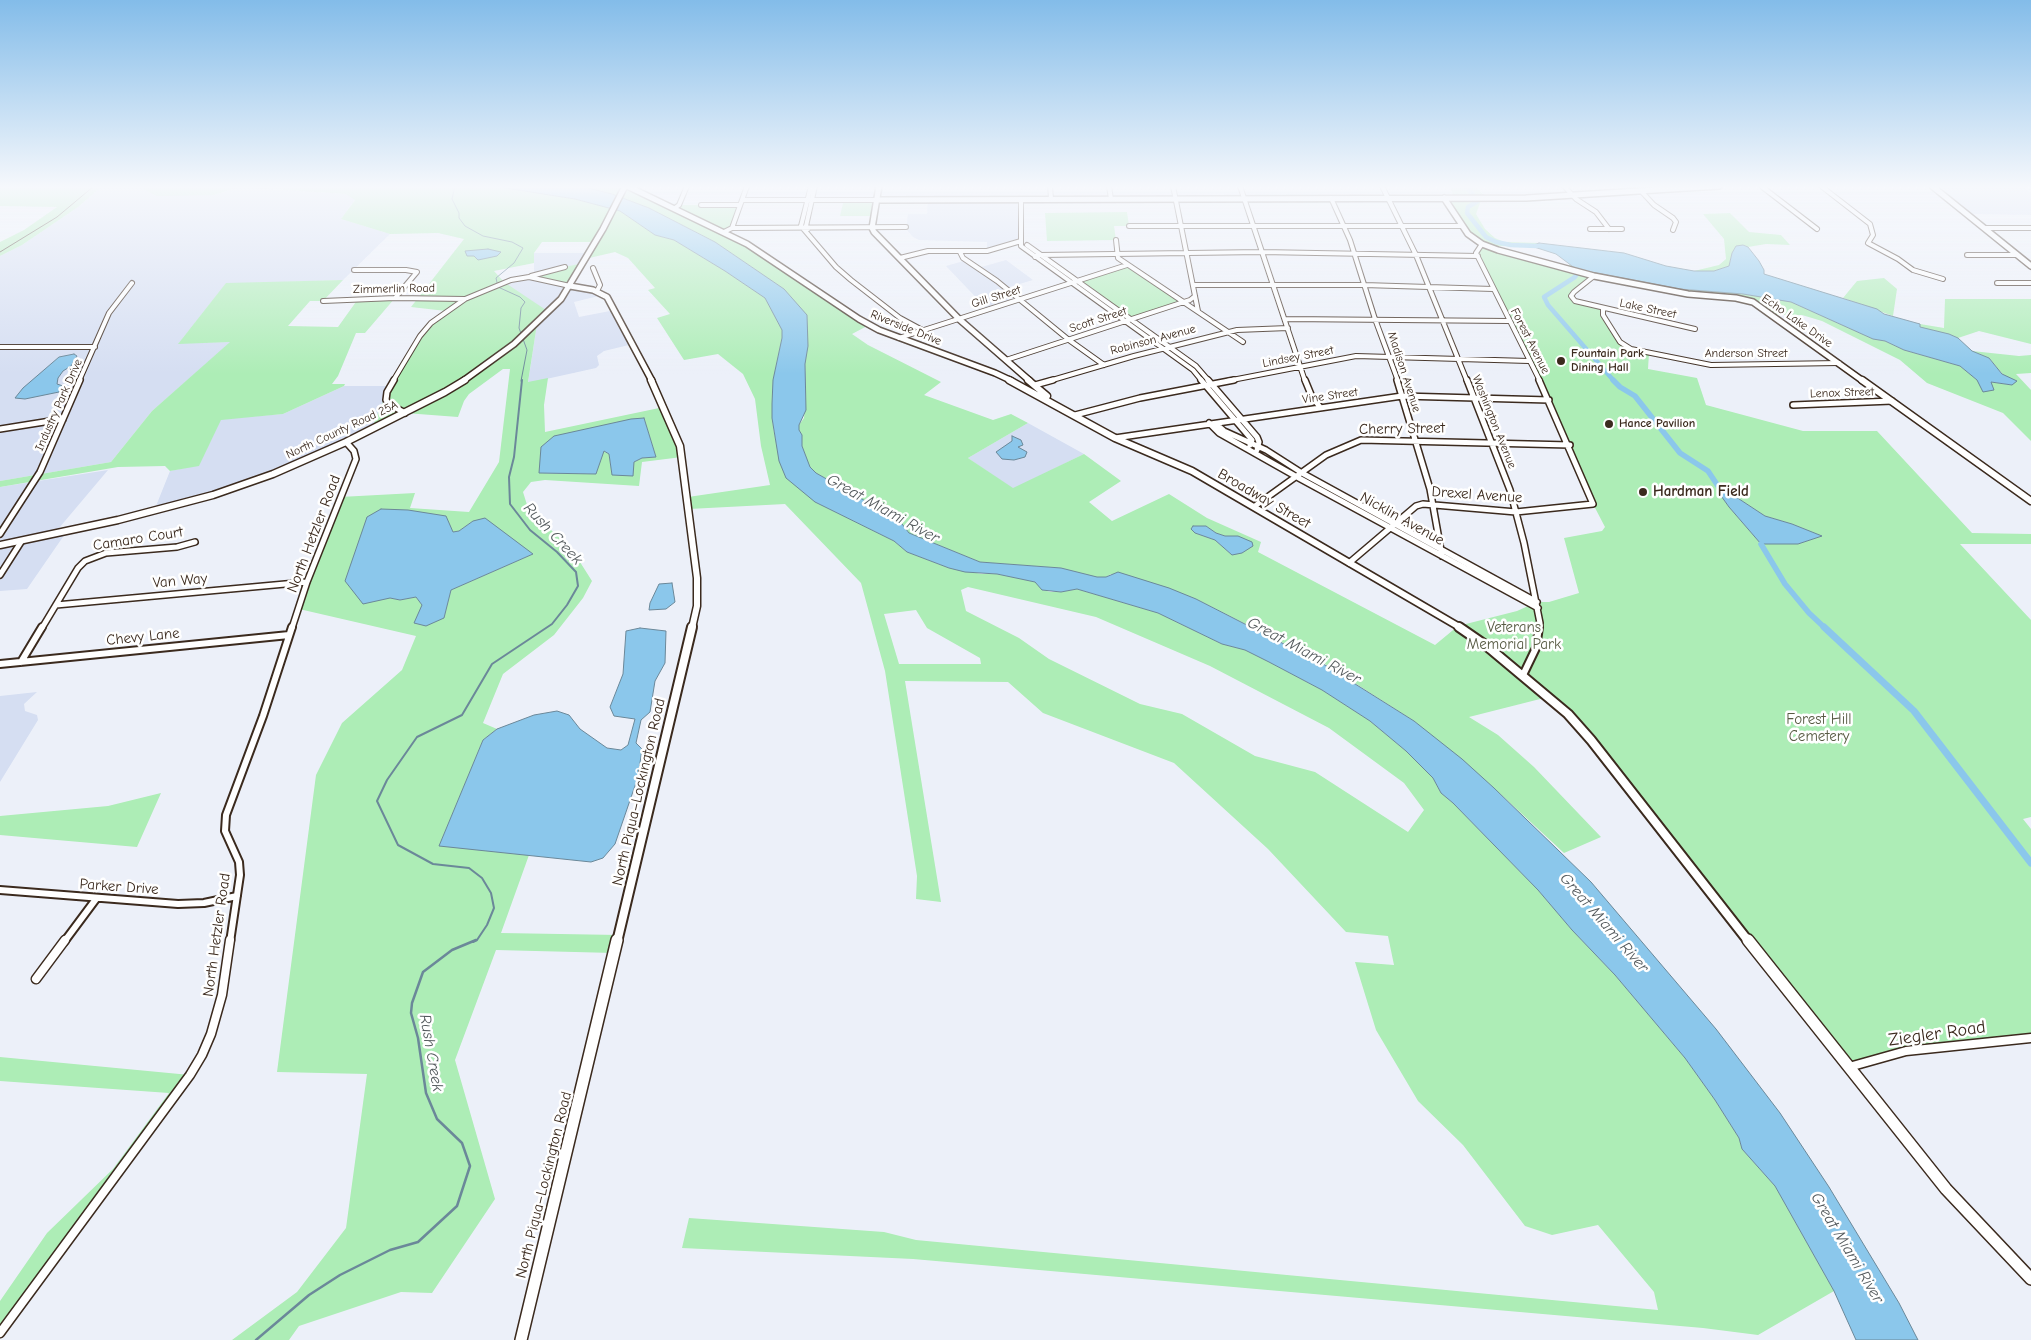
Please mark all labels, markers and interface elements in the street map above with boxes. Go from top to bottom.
street label: Zimmerlin Road [353,281,435,297]
street label: Gill Street [970,283,1022,311]
street label: Echo Lake Drive [1759,291,1835,351]
street label: Lake Street [1618,296,1678,322]
street label: Scott Street [1067,304,1129,336]
street label: Forest Avenue [1507,306,1553,376]
street label: Riverside Drive [868,307,944,349]
street label: Robinson Avenue [1109,322,1197,358]
street label: Madison Avenue [1384,330,1424,414]
street label: Lindsey Street [1261,343,1335,371]
place label: Fountain Park Dining Hall [1571,347,1644,375]
street label: Anderson Street [1705,347,1787,361]
marker: Fountain Park Dining Hall [1555,355,1567,367]
street label: Industry Park Drive [32,357,86,453]
street label: Washington Avenue [1469,373,1519,471]
street label: Vine Street [1301,385,1359,407]
street label: Lenox Street [1810,385,1874,401]
street label: North County Road 25A [284,398,400,462]
place label: Hance Pavilion [1619,417,1695,431]
marker: Hance Pavilion [1603,418,1615,430]
street label: Cherry Street [1359,419,1445,439]
street label: Broadway Street [1214,465,1314,533]
water label: Great Miami River [823,470,943,548]
street label: North Hetzler Road [283,473,345,595]
street label: Drexel Avenue [1431,483,1523,507]
place label: Hardman Field [1653,483,1749,501]
marker: Hardman Field [1637,486,1649,498]
street label: Nicklin Avenue [1357,488,1447,550]
water label: Rush Creek [519,499,587,569]
street label: Camaro Court [92,523,184,555]
street label: Van Way [152,570,208,592]
water label: Great Miami River [1244,613,1364,689]
park label: Veterans Memorial Park [1467,619,1561,654]
street label: Chevy Lane [105,624,181,650]
street label: North Piqua–Lockington Road [609,697,669,887]
park label: Forest Hill Cemetery [1786,711,1852,746]
water label: Great Miami River [1556,869,1652,977]
street label: North Hetzler Road [199,872,235,998]
street label: Parker Drive [79,875,159,899]
water label: Rush Creek [415,1013,447,1093]
street label: Ziegler Road [1887,1016,1987,1052]
street label: North Piqua–Lockington Road [512,1090,576,1280]
water label: Great Miami River [1806,1189,1888,1307]

